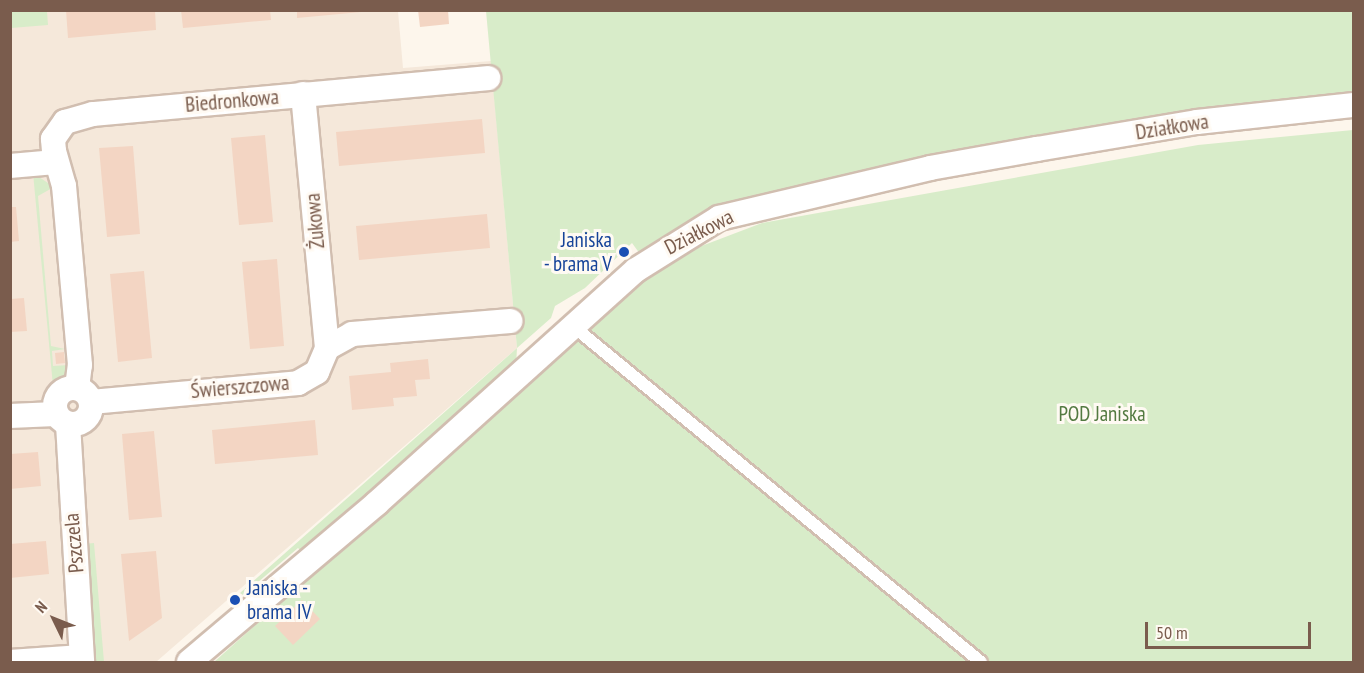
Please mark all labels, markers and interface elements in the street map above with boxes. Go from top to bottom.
street label: Biedronkowa [184,84,280,118]
street label: Działkowa [1134,109,1210,145]
street label: Żukowa [300,192,330,250]
street label: Działkowa [660,204,738,260]
place label: Janiska - brama V [542,227,612,277]
marker: Janiska - brama V [617,245,631,259]
street label: Świerszczowa [190,370,290,404]
park label: POD Janiska [1058,401,1146,427]
street label: Pszczela [59,512,89,574]
place label: Janiska - brama IV [247,575,311,625]
north arrow [24,589,84,649]
marker: Janiska - brama IV [228,593,242,607]
text: N [31,597,51,617]
scale bar [1148,610,1314,648]
text: 50 m [1156,621,1188,644]

